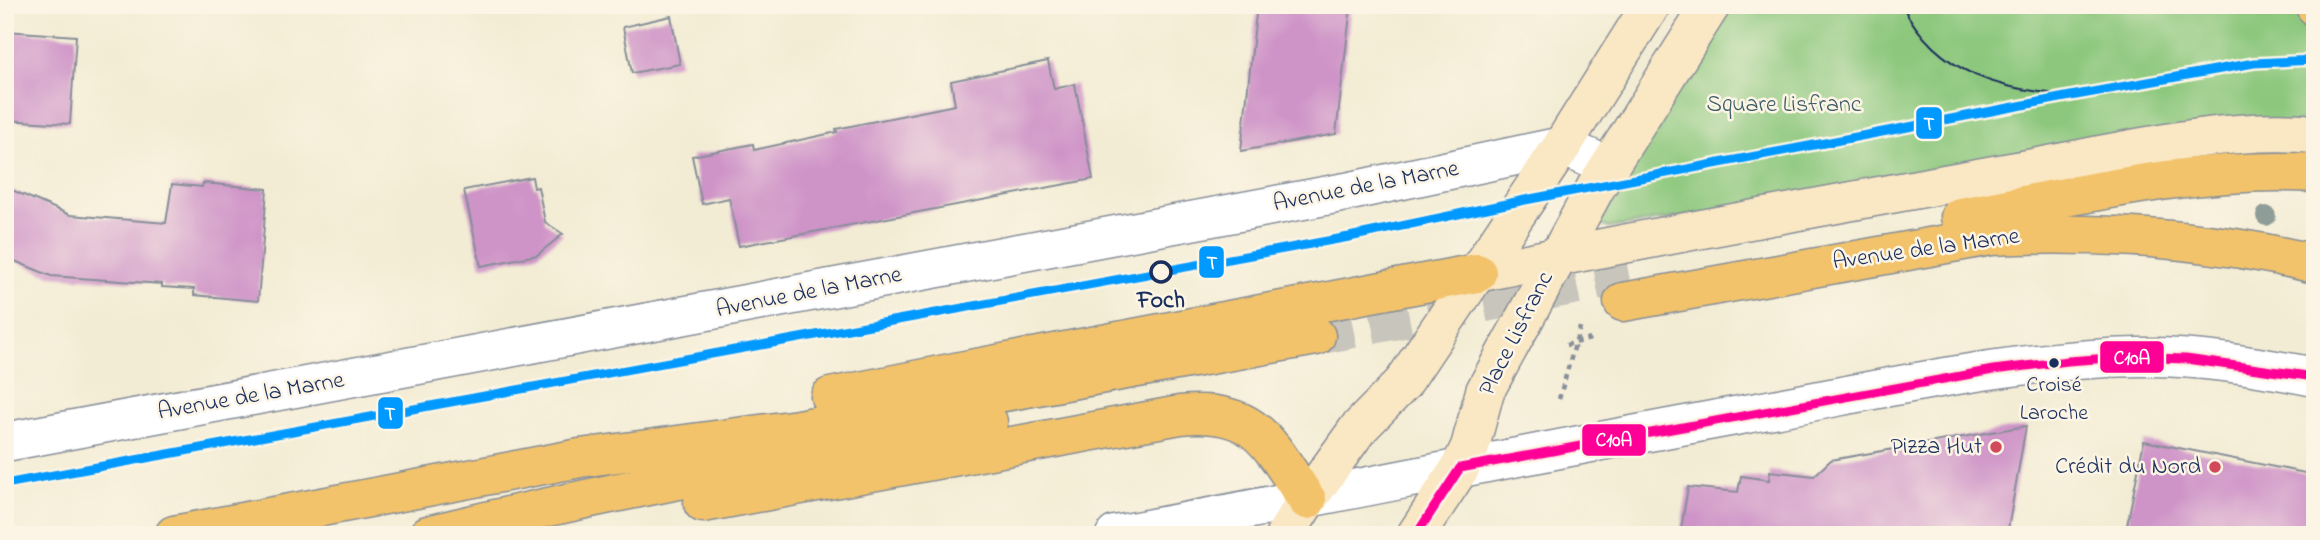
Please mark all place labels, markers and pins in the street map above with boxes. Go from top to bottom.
marker: Foch [1150,261,1172,283]
place label: Foch [1136,284,1185,319]
marker: Croisé Laroche [2047,356,2061,370]
place label: Croisé Laroche [2020,370,2088,430]
place label: Pizza Hut [1890,430,1982,465]
marker: Pizza Hut [1988,439,2004,455]
place label: Crédit du Nord [2055,450,2202,485]
marker: Crédit du Nord [2207,459,2223,475]

